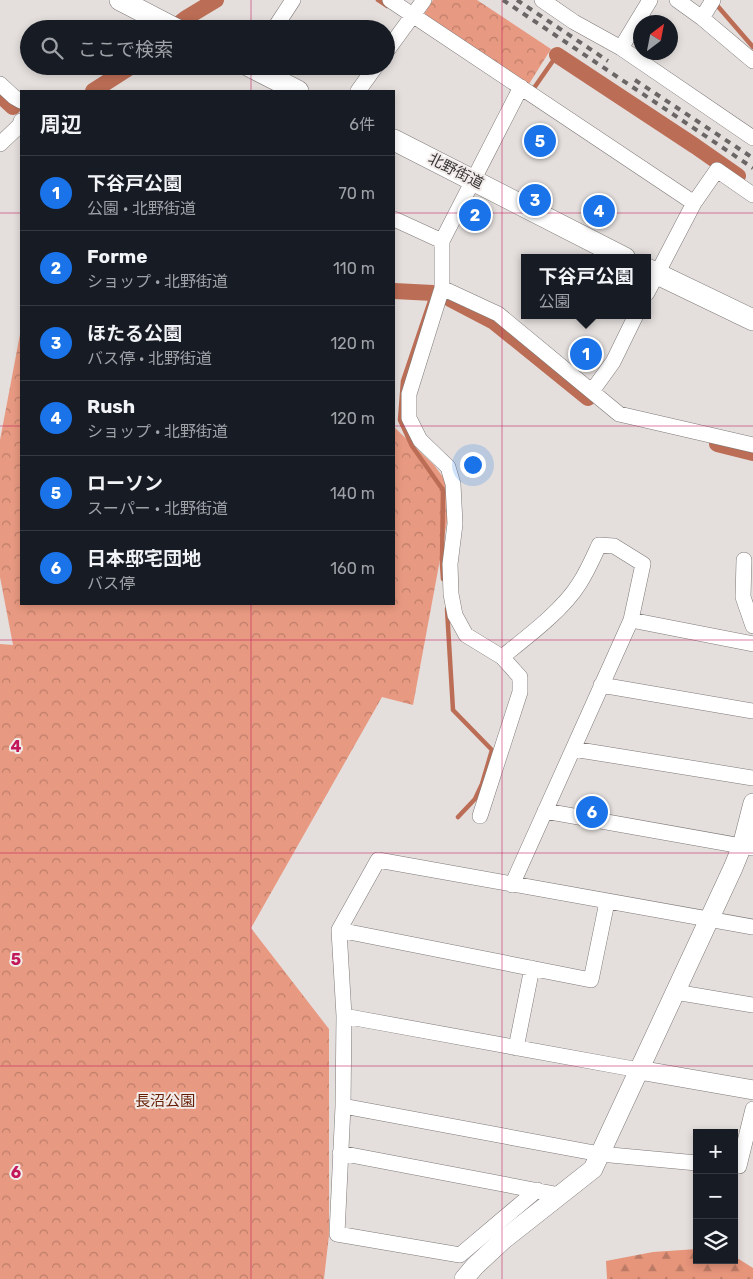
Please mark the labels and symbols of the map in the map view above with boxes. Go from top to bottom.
north arrow [633,15,678,60]
pin: 5 [524,122,556,160]
street label: 北野街道 [425,149,487,193]
pin: 3 [519,181,551,219]
pin: 4 [583,192,615,230]
pin: 2 [459,196,491,234]
pin: 1 [570,335,602,373]
your location [460,452,486,478]
text: 4 [11,737,22,756]
pin: 6 [576,793,608,831]
text: 5 [11,950,21,969]
park label: 長沼公園 [135,1092,195,1110]
text: 6 [11,1163,21,1182]

